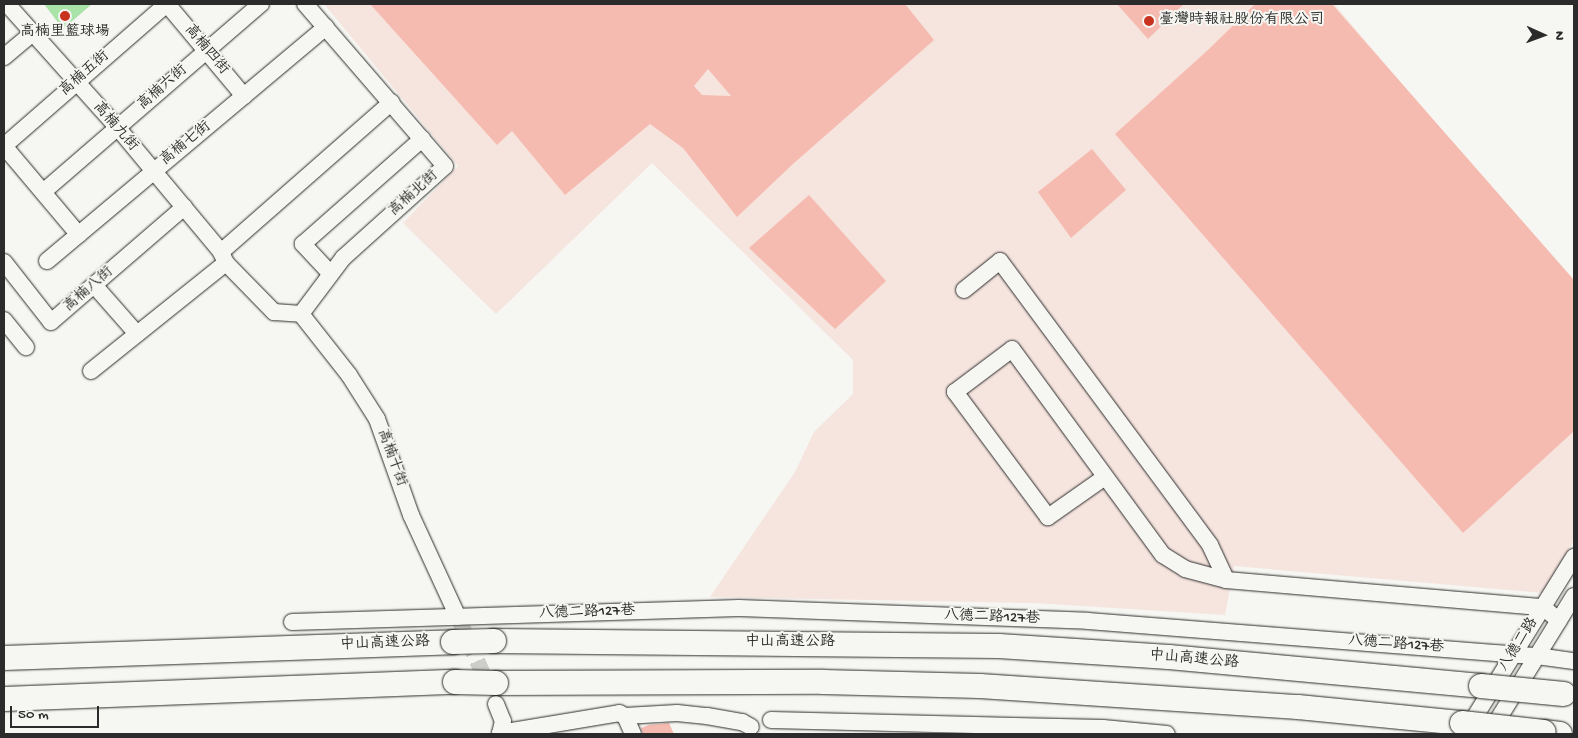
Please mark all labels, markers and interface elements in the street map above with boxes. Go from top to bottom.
marker: 高楠里籃球場 [59,10,71,22]
north arrow [1518,10,1568,60]
place label: 臺灣時報社股份有限公司 [1159,12,1324,30]
marker: 臺灣時報社股份有限公司 [1143,15,1155,27]
street label: 高楠四街 [180,21,232,79]
place label: 高楠里籃球場 [20,24,110,42]
text: N [1550,31,1567,40]
street label: 高楠五街 [56,48,114,100]
street label: 高楠六街 [134,62,192,114]
street label: 高楠九街 [89,98,141,156]
street label: 高楠七街 [157,118,215,170]
street label: 高楠北街 [386,167,442,221]
street label: 高楠八街 [60,264,118,316]
street label: 高楠十街 [372,427,410,489]
street label: 八德二路127巷 [539,602,635,624]
street label: 八德二路127巷 [944,607,1040,629]
street label: 八德二路 [1495,615,1543,675]
street label: 中山高速公路 [340,633,430,655]
street label: 八德二路127巷 [1347,633,1445,657]
street label: 中山高速公路 [745,634,835,652]
street label: 中山高速公路 [1148,647,1240,673]
scale bar [12,696,101,728]
text: 50 m [18,706,49,724]

